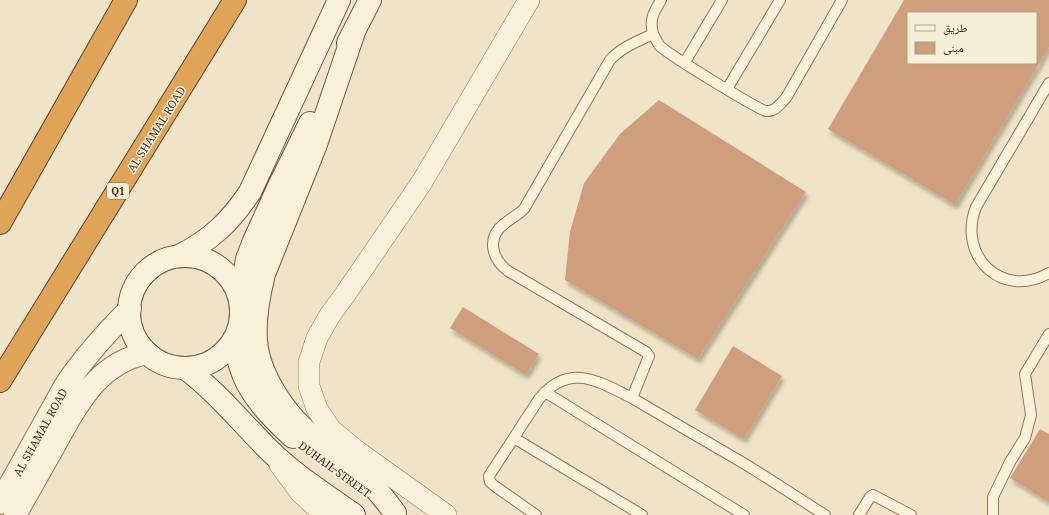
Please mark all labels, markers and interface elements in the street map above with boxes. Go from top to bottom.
legend [907,12,1037,64]
text: طريق [943,19,968,36]
text: مبنى [943,39,964,56]
street label: AL SHAMAL ROAD [124,83,188,175]
road number: Q1 [107,183,129,199]
street label: AL SHAMAL ROAD [10,385,70,479]
street label: DUHAIL STREET [296,438,375,501]

